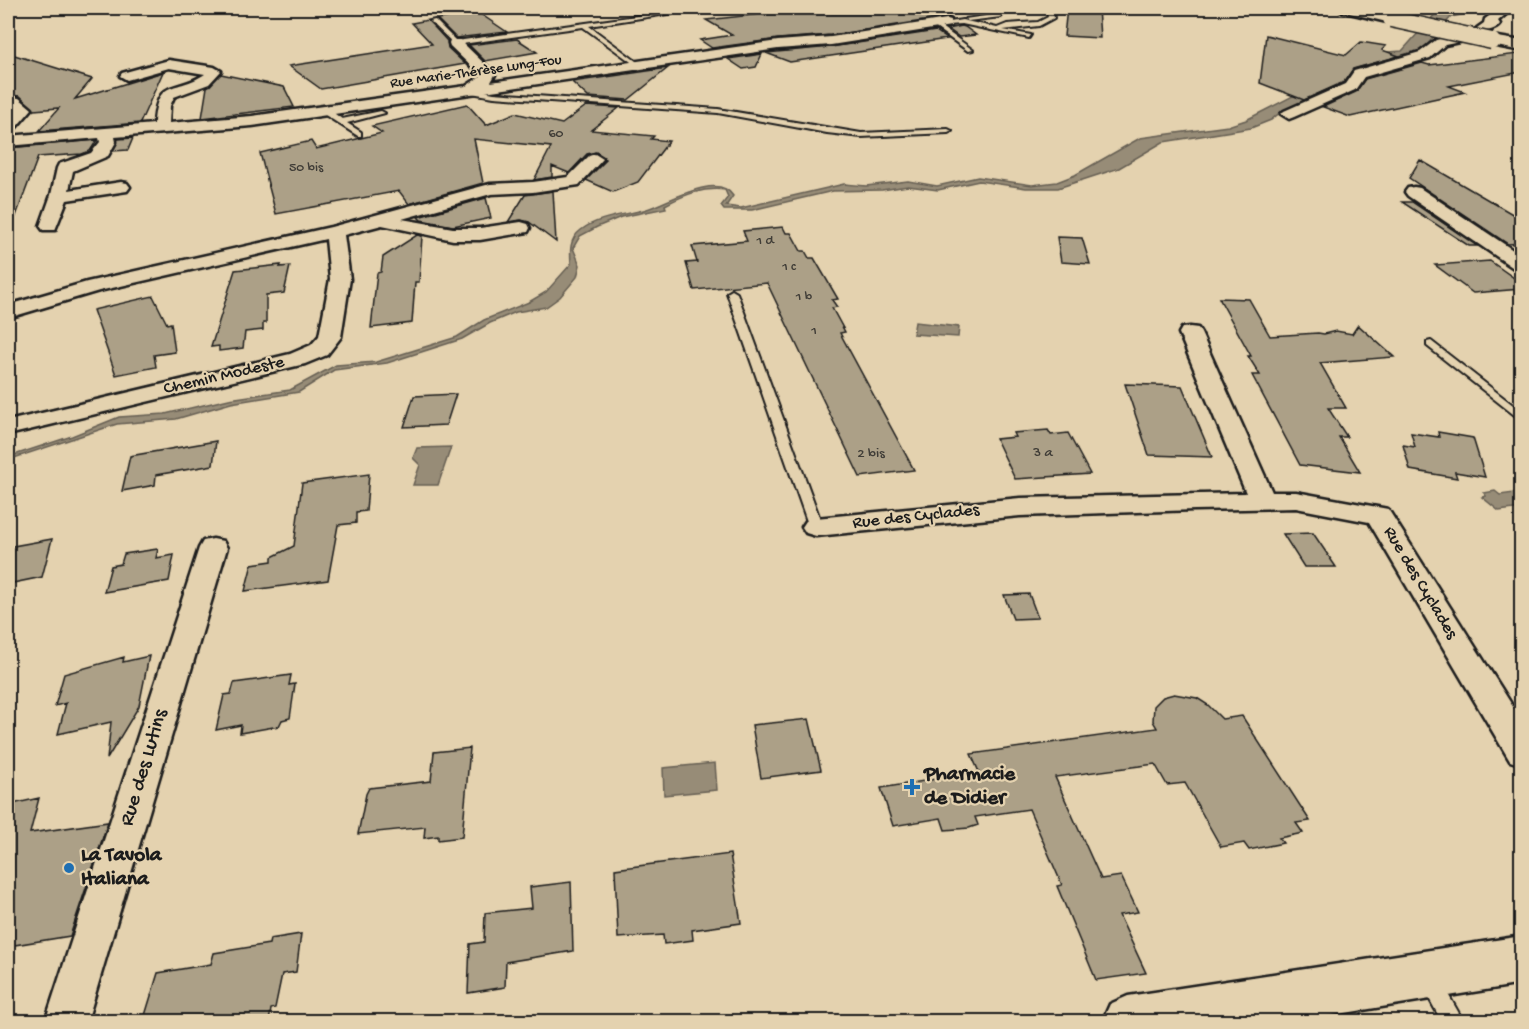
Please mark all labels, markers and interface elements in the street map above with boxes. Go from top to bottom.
street label: Rue Marie-Thérèse Lung-Fou [389,51,563,93]
house number: 60 [548,126,564,143]
house number: 50 bis [289,160,324,177]
house number: 1 d [755,233,775,250]
house number: 1 c [781,259,797,276]
house number: 1 b [795,289,813,306]
house number: 1 [810,323,817,340]
street label: Chemin Modeste [162,352,287,400]
house number: 3 a [1032,444,1054,462]
house number: 2 bis [857,445,885,463]
street label: Rue des Cyclades [852,500,982,534]
street label: Rue des Cyclades [1378,523,1462,644]
street label: Rue des Lutins [115,705,175,829]
place label: Pharmacie de Didier [923,763,1016,812]
marker: Pharmacie de Didier [905,780,919,794]
place label: La Tavola Italiana [81,844,163,893]
marker: La Tavola Italiana [62,861,76,875]

